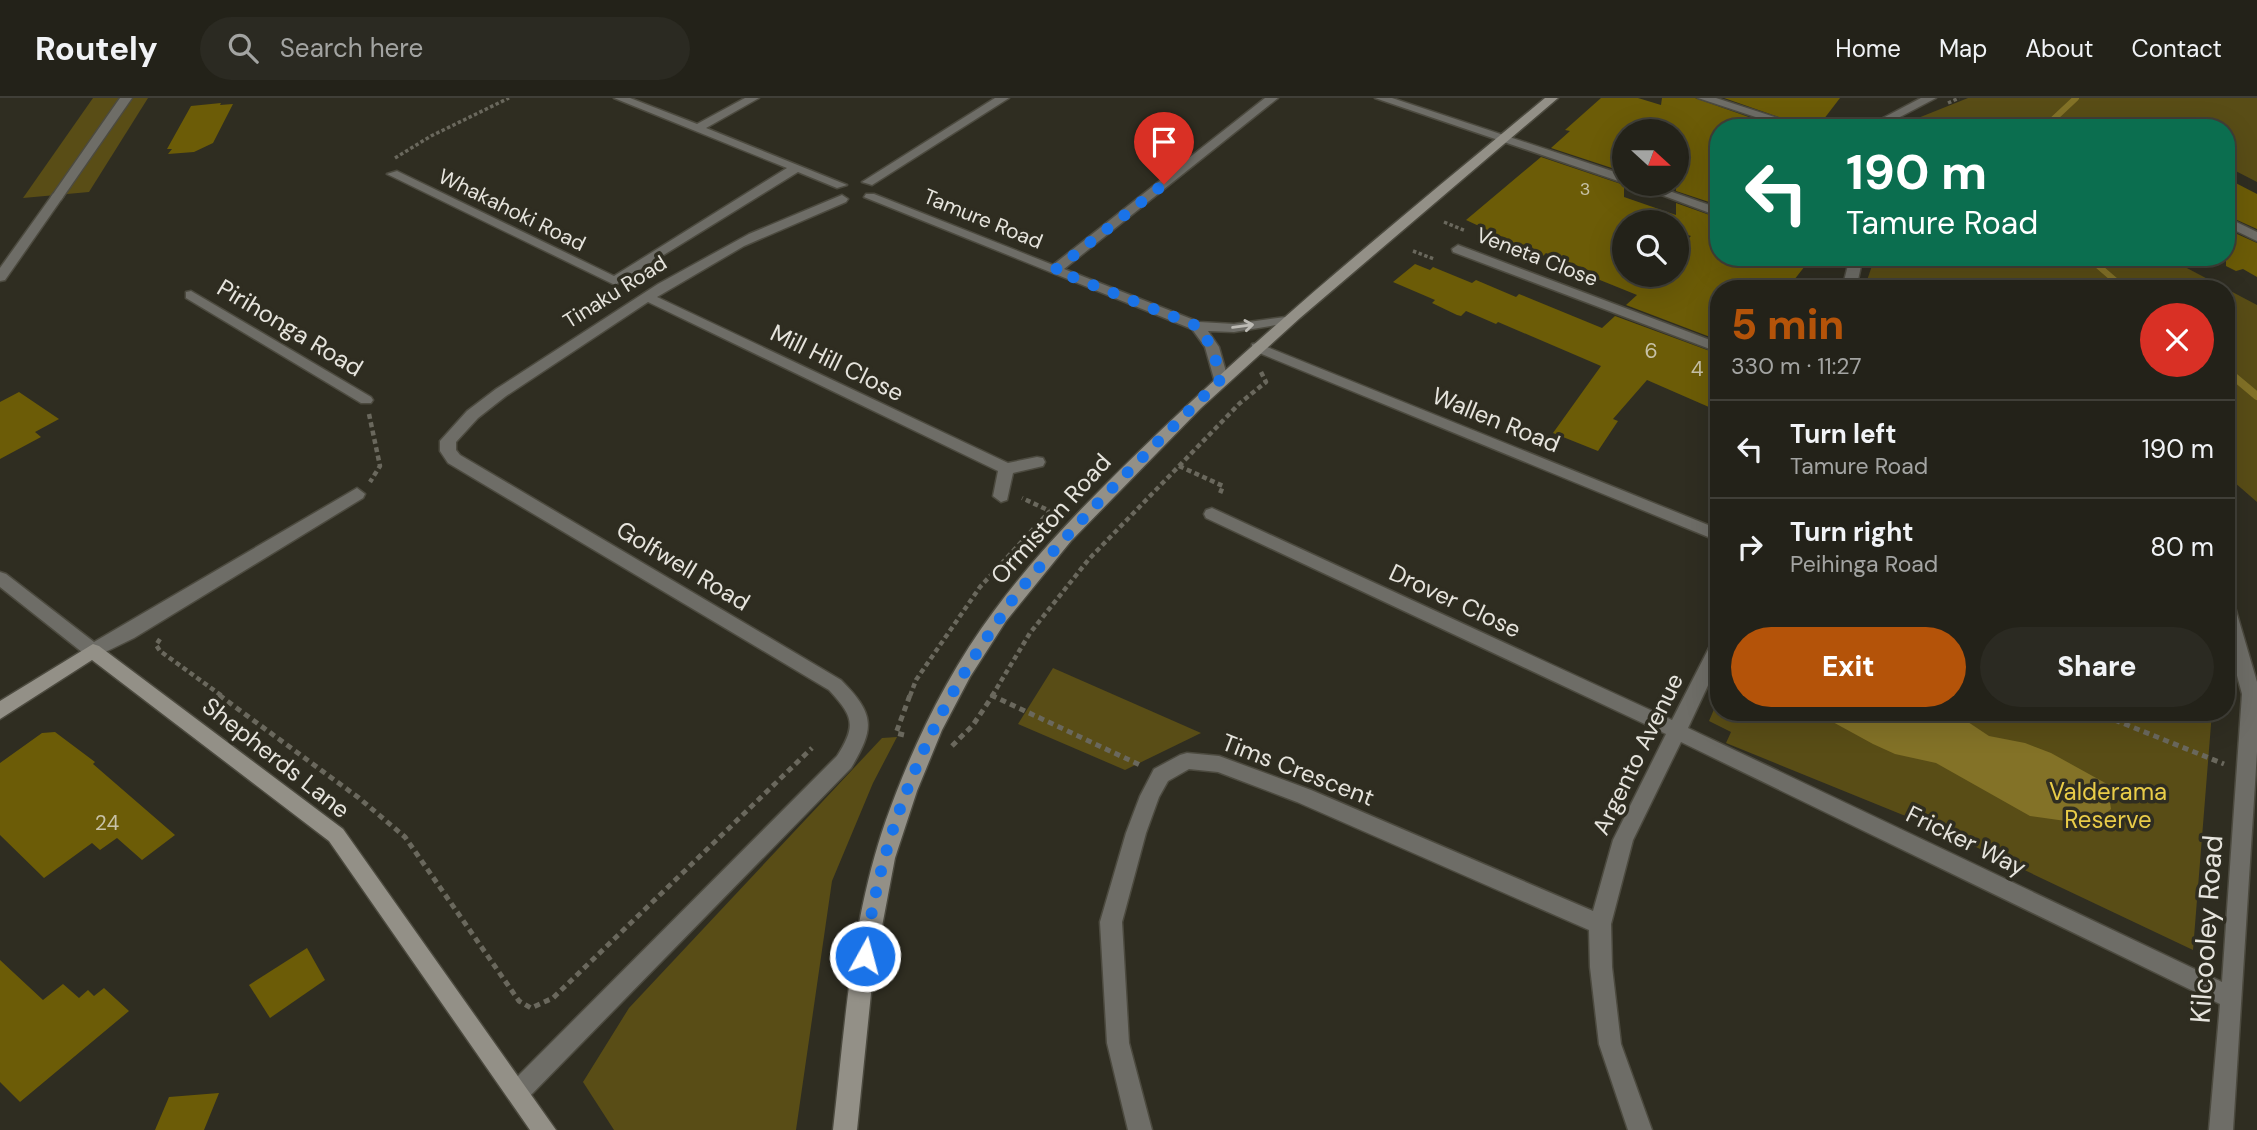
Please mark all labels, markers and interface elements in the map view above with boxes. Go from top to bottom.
search box [200,17,690,80]
text: Routely [35,27,158,70]
icon: search [224,29,262,67]
text: Search here [280,31,423,65]
text: Home [1835,33,1901,64]
text: Map [1939,33,1987,64]
text: About [2025,33,2094,64]
text: Contact [2132,33,2222,64]
pin [1134,112,1194,184]
north arrow [1612,119,1689,196]
map controls [1612,119,1689,287]
icon: arrive [1145,123,1183,161]
text: 190 m [1846,140,1987,204]
icon: left [1731,147,1822,238]
street label: Whakahoki Road [434,162,590,258]
house number: 3 [1580,177,1590,201]
street label: Tamure Road [919,182,1047,256]
text: Tamure Road [1846,202,2038,244]
button: search [1612,210,1689,287]
street label: Veneta Close [1472,221,1602,293]
street label: Tinaku Road [558,249,672,335]
street label: Pirihonga Road [212,272,369,383]
text: 5 min [1731,297,1844,352]
button: close [2140,303,2214,377]
street label: Mill Hill Close [765,317,909,408]
one-way arrow [1231,320,1254,333]
house number: 6 [1644,337,1658,365]
text: 330 m · 11:27 [1731,351,1861,381]
house number: 4 [1691,355,1704,383]
street label: Wallen Road [1428,380,1565,459]
text: Turn left [1790,417,1897,451]
icon: left [1731,430,1769,468]
text: 190 m [2142,432,2214,466]
street label: Ormiston Road [984,447,1118,591]
text: Tamure Road [1790,451,1928,481]
street label: Golfwell Road [611,514,756,618]
text: Turn right [1790,515,1914,549]
icon: right [1731,528,1769,566]
text: 80 m [2150,530,2214,564]
text: Peihinga Road [1790,549,1938,579]
street label: Drover Close [1384,556,1526,645]
button: Exit [1731,627,1966,707]
button: Share [1980,627,2214,707]
street label: Argento Avenue [1585,668,1690,840]
street label: Shepherds Lane [196,690,356,825]
street label: Tims Crescent [1218,726,1379,813]
park label: Valderama Reserve [2049,776,2167,835]
street label: Fricker Way [1901,798,2031,883]
house number: 24 [95,809,119,837]
street label: Kilcooley Road [2181,834,2232,1024]
position arrow [828,919,902,993]

